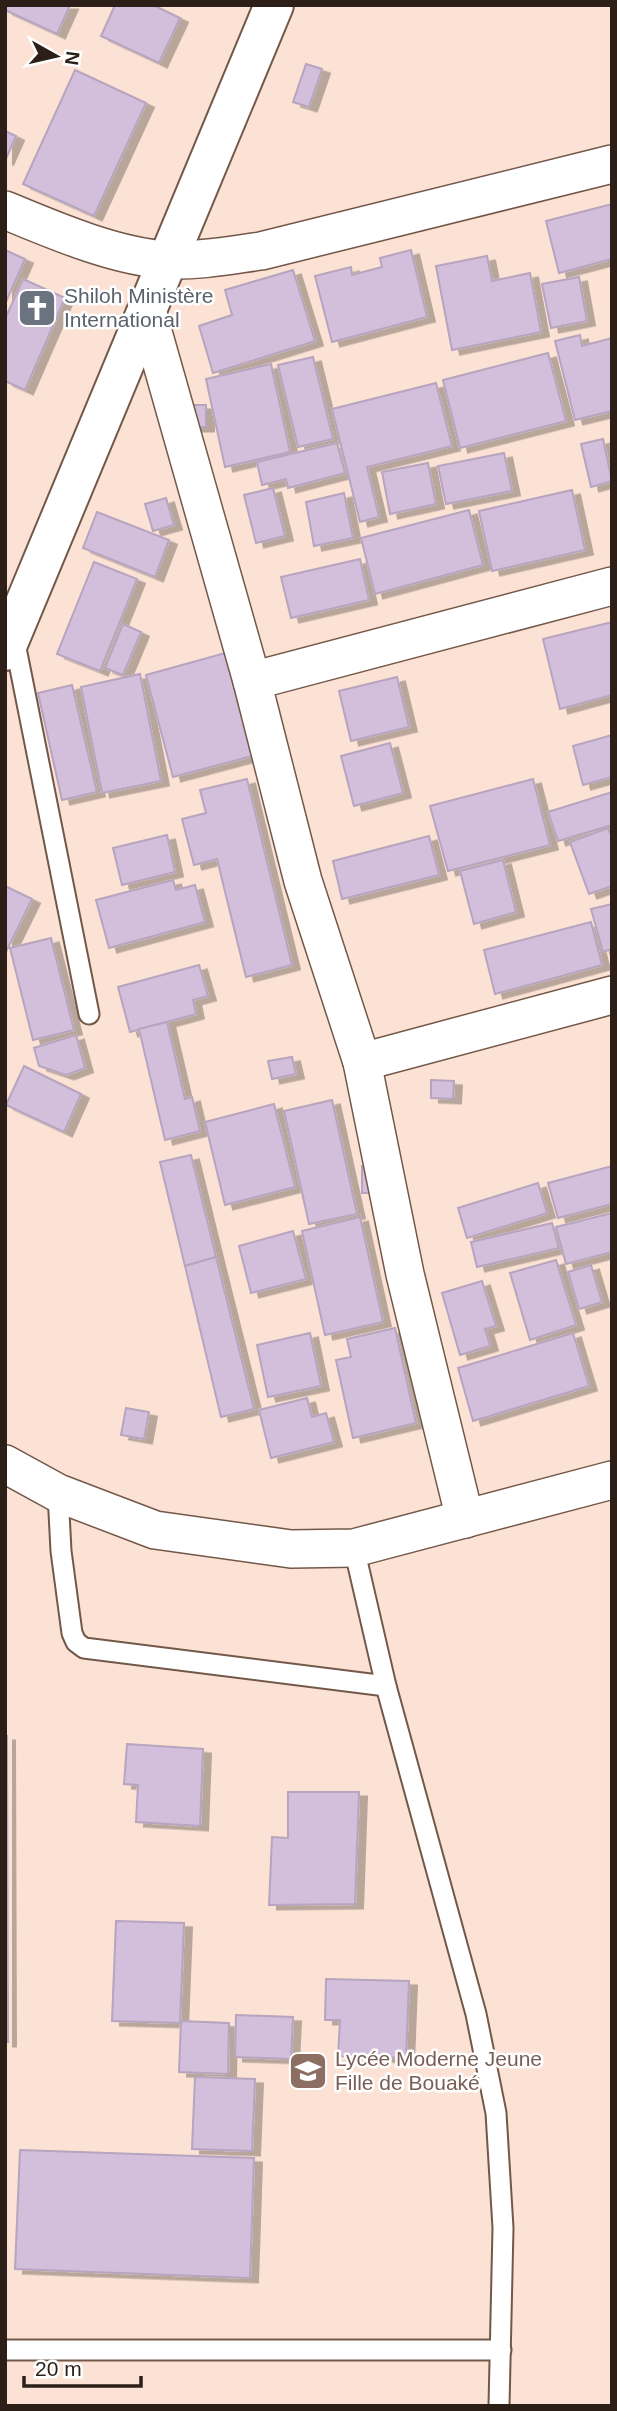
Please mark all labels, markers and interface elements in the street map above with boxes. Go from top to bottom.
north arrow [21,21,91,91]
text: N [61,50,84,67]
place label: Shiloh Ministère International [64,284,213,331]
church icon: Shiloh Ministère International [16,287,58,329]
place label: Lycée Moderne Jeune Fille de Bouaké [335,2047,542,2094]
school or university icon: Lycée Moderne Jeune Fille de Bouaké [287,2050,329,2092]
scale bar [24,2344,142,2388]
text: 20 m [35,2357,82,2380]

